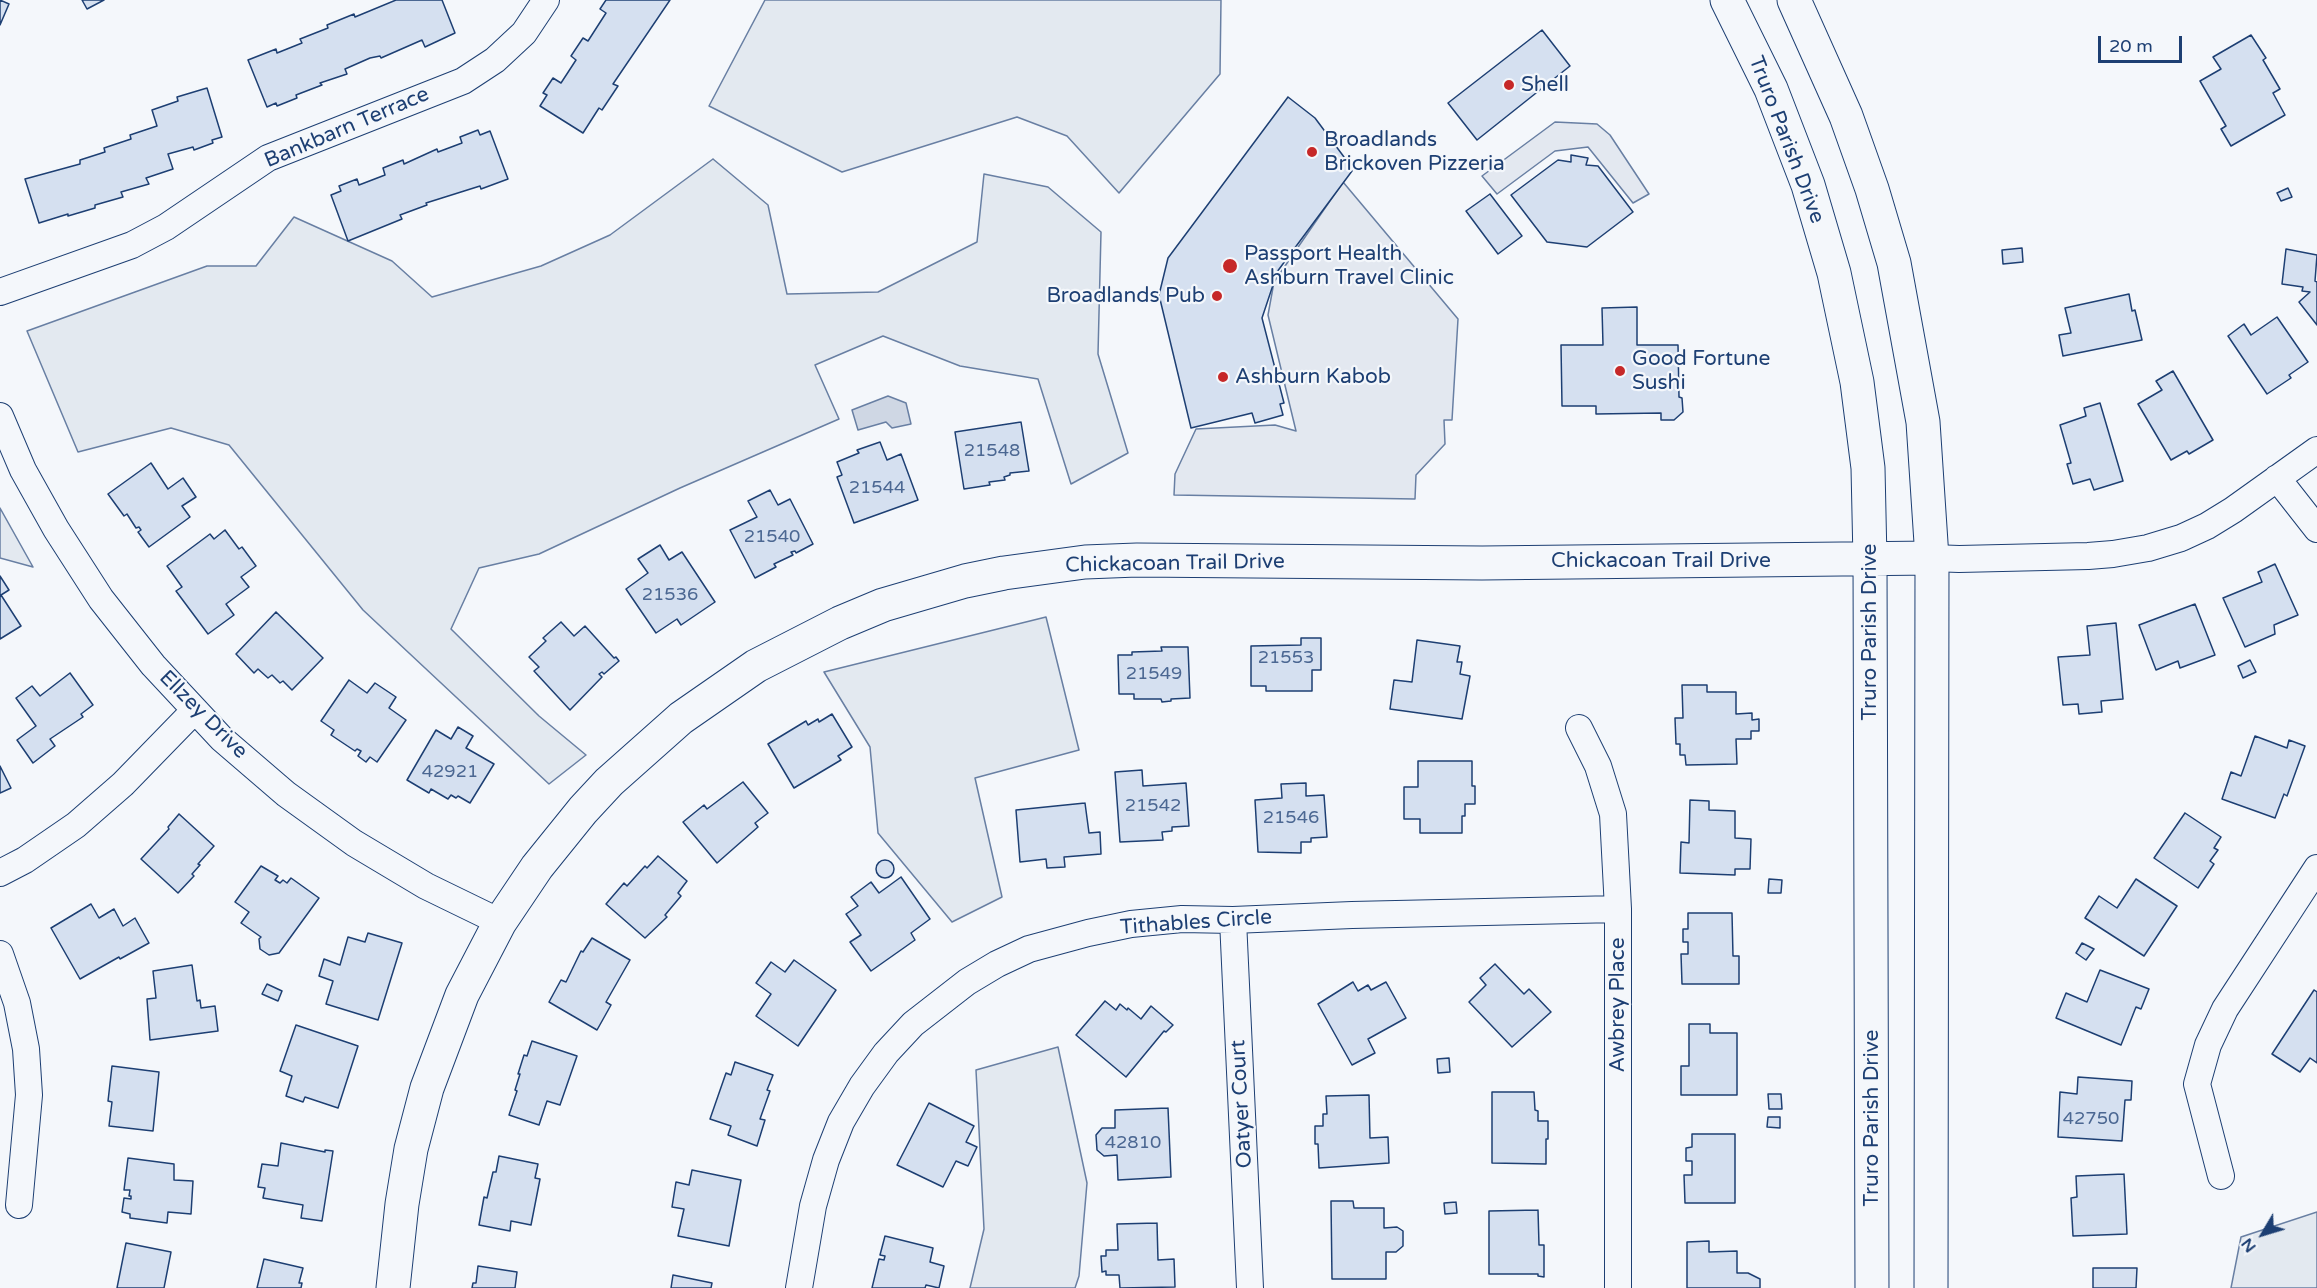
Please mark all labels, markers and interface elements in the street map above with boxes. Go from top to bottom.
scale bar [2101,24,2185,62]
text: 20 m [2109,35,2153,57]
street label: Truro Parish Drive [1743,53,1829,227]
place label: Shell [1521,72,1569,98]
marker: Shell [1502,78,1516,92]
street label: Bankbarn Terrace [261,82,433,174]
place label: Broadlands Brickoven Pizzeria [1324,127,1505,177]
marker: Broadlands Brickoven Pizzeria [1305,145,1319,159]
place label: Passport Health Ashburn Travel Clinic [1244,241,1454,291]
marker: Passport Health Ashburn Travel Clinic [1221,257,1239,275]
place label: Broadlands Pub [1046,283,1205,309]
marker: Broadlands Pub [1210,289,1224,303]
place label: Good Fortune Sushi [1632,346,1770,396]
place label: Ashburn Kabob [1235,364,1391,390]
marker: Good Fortune Sushi [1613,364,1627,378]
marker: Ashburn Kabob [1216,370,1230,384]
house number: 21548 [964,440,1020,462]
house number: 21544 [849,477,905,499]
house number: 21540 [744,526,800,548]
street label: Truro Parish Drive [1857,543,1883,721]
street label: Chickacoan Trail Drive [1551,548,1771,574]
street label: Chickacoan Trail Drive [1065,549,1285,579]
house number: 21536 [642,584,698,606]
house number: 21553 [1258,647,1314,669]
house number: 21549 [1126,663,1182,685]
street label: Ellzey Drive [154,666,252,764]
house number: 42921 [422,761,478,783]
house number: 21542 [1125,795,1181,817]
house number: 21546 [1263,807,1319,829]
street label: Tithables Circle [1119,905,1273,941]
street label: Awbrey Place [1605,937,1631,1073]
street label: Truro Parish Drive [1859,1029,1885,1207]
street label: Oatyer Court [1226,1039,1258,1169]
house number: 42750 [2063,1108,2119,1130]
house number: 42810 [1105,1132,1161,1154]
north arrow [2233,1204,2293,1264]
text: N [2237,1234,2261,1256]

